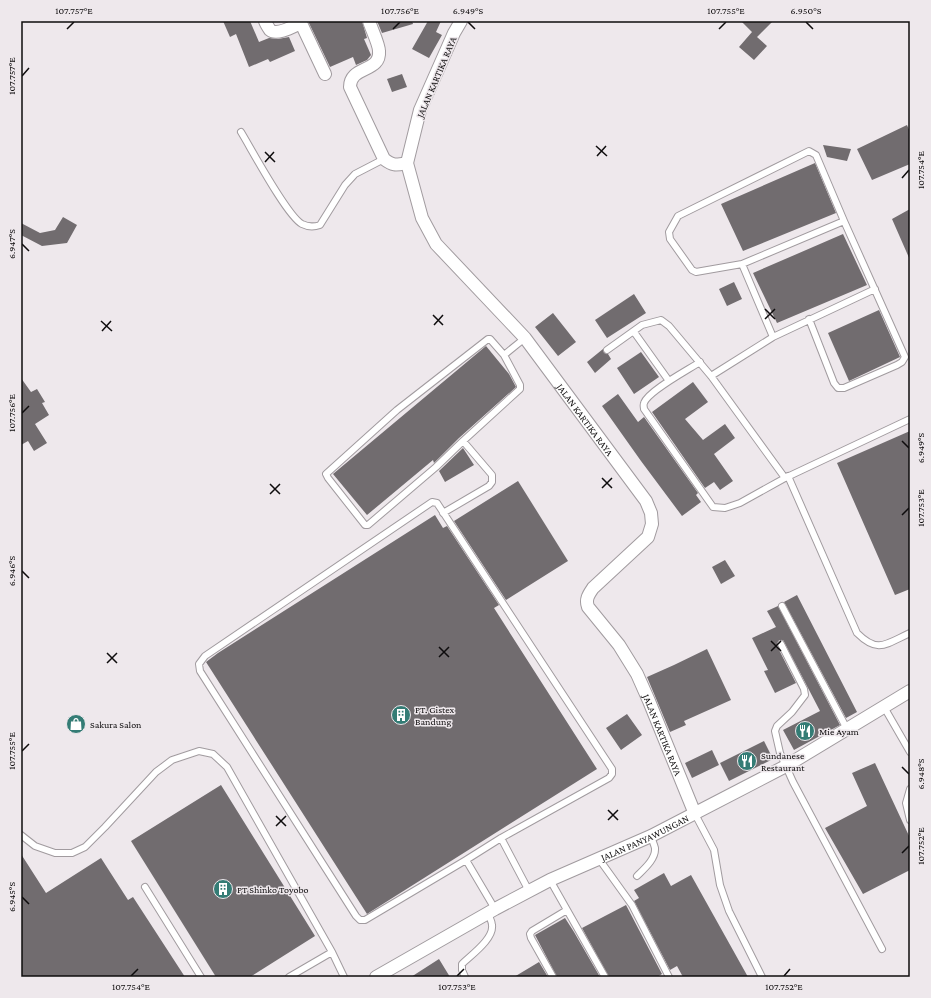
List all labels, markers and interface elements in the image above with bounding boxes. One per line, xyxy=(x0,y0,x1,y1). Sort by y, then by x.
text: 107.757°E xyxy=(55,5,93,16)
text: 107.756°E xyxy=(381,5,419,16)
text: 6.949°S xyxy=(453,5,484,16)
text: 107.755°E xyxy=(707,5,745,16)
text: 6.950°S xyxy=(791,5,822,16)
street label: JALAN KARTIKA RAYA xyxy=(414,35,459,120)
text: 107.757°E xyxy=(6,57,17,95)
text: 107.754°E xyxy=(915,150,926,189)
text: 6.947°S xyxy=(6,229,17,259)
street label: JALAN KARTIKA RAYA xyxy=(554,381,616,458)
text: 107.756°E xyxy=(6,394,17,432)
text: 6.949°S xyxy=(915,432,926,463)
text: 107.753°E xyxy=(915,489,926,527)
text: 6.946°S xyxy=(6,556,17,586)
street label: JALAN KARTIKA RAYA xyxy=(640,692,684,778)
building icon: PT. Gistex Bandung xyxy=(390,704,412,726)
place label: PT. Gistex Bandung xyxy=(415,704,455,727)
shop icon: Sakura Salon xyxy=(65,713,87,735)
place label: Sakura Salon xyxy=(90,719,142,730)
restaurant icon: Mie Ayam xyxy=(794,720,816,742)
place label: Mie Ayam xyxy=(819,726,859,737)
text: 107.755°E xyxy=(6,732,17,770)
restaurant icon: Sundanese Restaurant xyxy=(736,750,758,772)
place label: Sundanese Restaurant xyxy=(761,750,805,773)
text: 6.948°S xyxy=(915,758,926,789)
street label: JALAN PANYAWUNGAN xyxy=(598,812,691,864)
text: 107.752°E xyxy=(915,827,926,865)
building icon: PT Shinko Toyobo xyxy=(212,878,234,900)
text: 6.945°S xyxy=(6,882,17,912)
place label: PT Shinko Toyobo xyxy=(237,884,309,895)
text: 107.754°E xyxy=(112,981,151,992)
text: 107.753°E xyxy=(438,981,476,992)
text: 107.752°E xyxy=(765,981,803,992)

